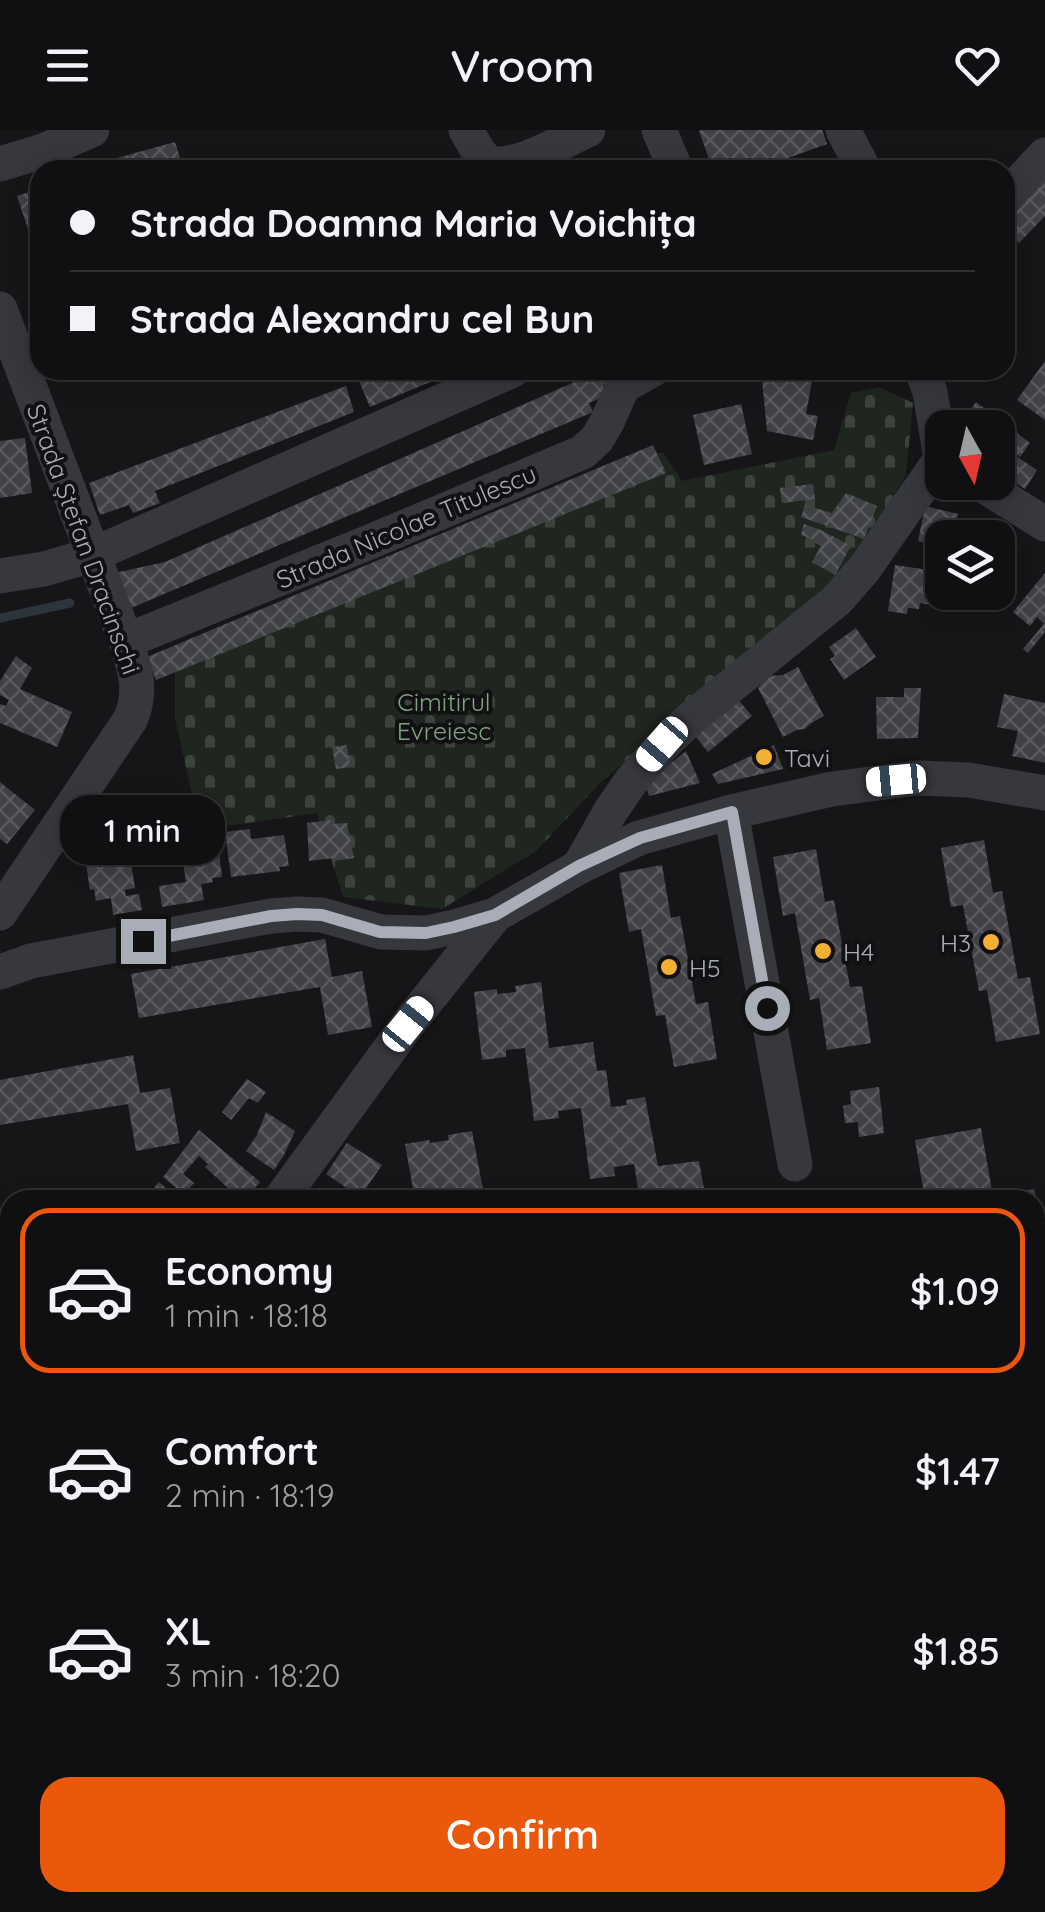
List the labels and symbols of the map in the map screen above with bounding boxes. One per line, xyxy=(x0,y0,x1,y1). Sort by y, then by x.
street label: Strada Ștefan Dracinschi xyxy=(21,400,147,678)
north arrow xyxy=(925,410,1015,500)
street label: Strada Nicolae Titulescu xyxy=(271,457,541,595)
park label: Cimitirul Evreiesc xyxy=(397,686,491,746)
car xyxy=(631,712,693,776)
place label: Tavi xyxy=(784,742,830,773)
marker: Tavi xyxy=(753,746,775,768)
car xyxy=(865,762,927,798)
callout: 1 min xyxy=(61,796,226,866)
route end xyxy=(121,919,166,964)
place label: H3 xyxy=(940,927,971,958)
marker: H3 xyxy=(980,931,1002,953)
place label: H4 xyxy=(843,936,874,967)
marker: H4 xyxy=(812,940,834,962)
place label: H5 xyxy=(689,952,721,983)
marker: H5 xyxy=(658,956,680,978)
route start xyxy=(745,986,790,1031)
car xyxy=(377,991,439,1057)

